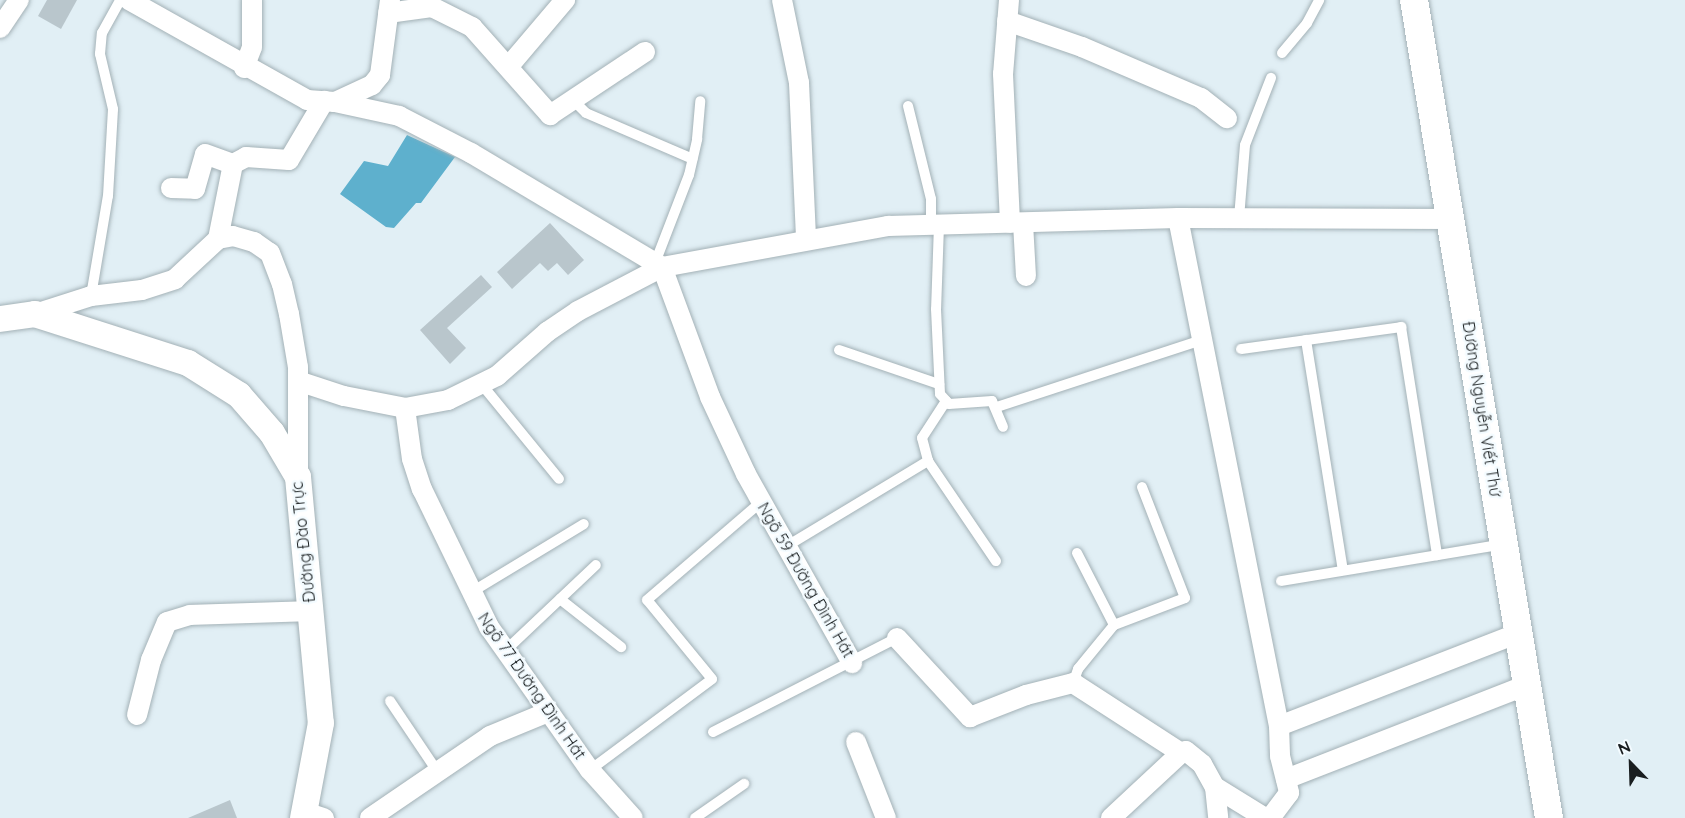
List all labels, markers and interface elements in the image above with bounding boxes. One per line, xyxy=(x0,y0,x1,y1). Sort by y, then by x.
street label: Đường Nguyễn Viết Thứ xyxy=(1459,320,1505,498)
street label: Đường Đào Trực xyxy=(287,481,319,603)
street label: Ngõ 59 Đường Đình Hát xyxy=(754,499,858,661)
street label: Ngõ 77 Đường Đình Hát xyxy=(474,609,590,763)
north arrow xyxy=(1601,734,1661,794)
text: N xyxy=(1615,736,1633,759)

